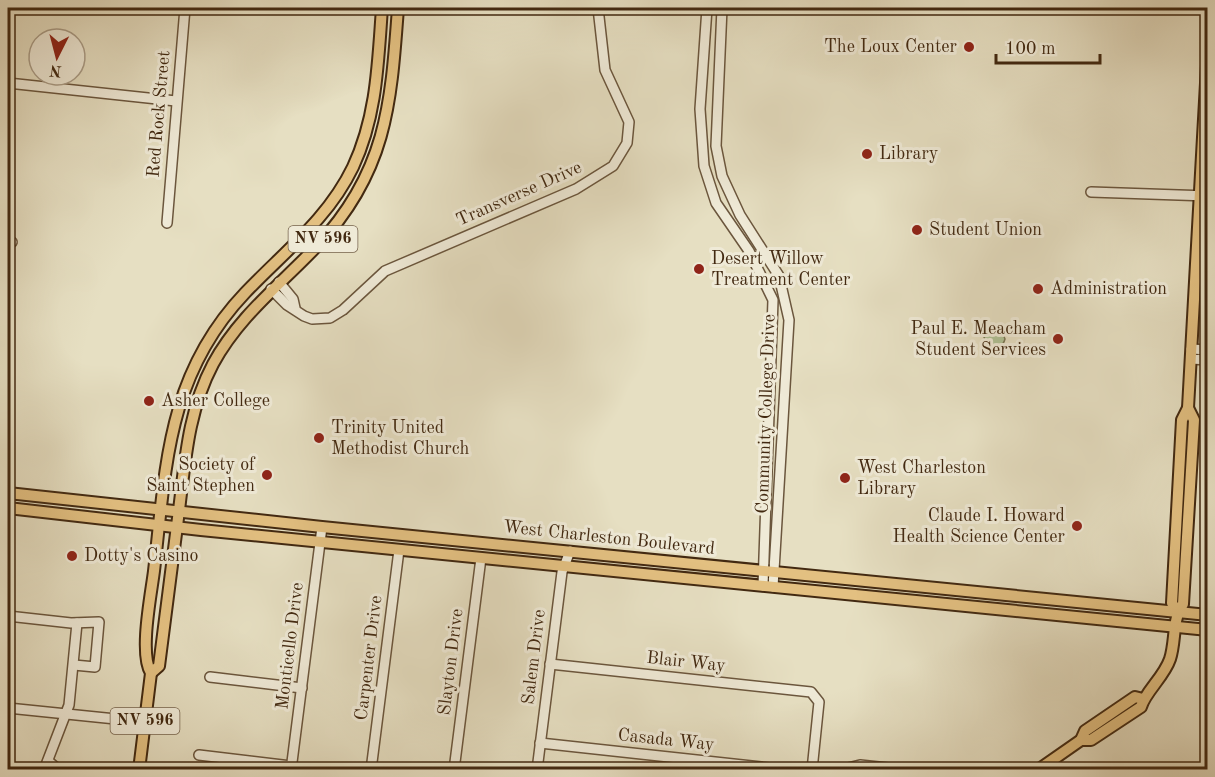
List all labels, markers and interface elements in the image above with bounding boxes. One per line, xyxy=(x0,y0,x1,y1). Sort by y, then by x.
north arrow xyxy=(27,27,87,87)
scale bar xyxy=(996,27,1100,65)
place label: The Loux Center xyxy=(824,38,958,56)
marker: The Loux Center xyxy=(962,40,976,54)
text: 100 m xyxy=(1005,40,1056,58)
street label: Red Rock Street xyxy=(144,50,174,178)
text: N xyxy=(48,61,63,79)
place label: Library xyxy=(879,145,939,163)
marker: Library xyxy=(860,147,874,161)
street label: Transverse Drive xyxy=(454,158,584,230)
place label: Student Union xyxy=(929,221,1042,239)
marker: Student Union xyxy=(910,223,924,237)
road number: NV 596 xyxy=(288,226,358,252)
place label: Desert Willow Treatment Center xyxy=(711,250,851,289)
marker: Desert Willow Treatment Center xyxy=(692,262,706,276)
place label: Administration xyxy=(1050,280,1167,298)
marker: Administration xyxy=(1031,282,1045,296)
street label: Community College Drive xyxy=(754,314,778,514)
place label: Paul E. Meacham Student Services xyxy=(911,320,1046,359)
marker: Paul E. Meacham Student Services xyxy=(1051,332,1065,346)
place label: Asher College xyxy=(161,392,270,410)
marker: Asher College xyxy=(142,394,156,408)
place label: Trinity United Methodist Church xyxy=(331,419,469,458)
marker: Trinity United Methodist Church xyxy=(312,431,326,445)
place label: Society of Saint Stephen xyxy=(146,456,256,495)
place label: West Charleston Library xyxy=(857,459,986,498)
marker: Society of Saint Stephen xyxy=(260,468,274,482)
marker: West Charleston Library xyxy=(838,471,852,485)
place label: Claude I. Howard Health Science Center xyxy=(893,507,1066,546)
street label: West Charleston Boulevard xyxy=(502,518,716,558)
marker: Claude I. Howard Health Science Center xyxy=(1070,519,1084,533)
place label: Dotty's Casino xyxy=(84,547,199,565)
marker: Dotty's Casino xyxy=(65,549,79,563)
street label: Monticello Drive xyxy=(273,581,307,711)
street label: Carpenter Drive xyxy=(352,594,386,722)
street label: Slayton Drive xyxy=(436,608,466,716)
street label: Salem Drive xyxy=(519,608,549,706)
street label: Blair Way xyxy=(646,649,727,675)
road number: NV 596 xyxy=(110,708,180,734)
street label: Casada Way xyxy=(617,726,716,754)

